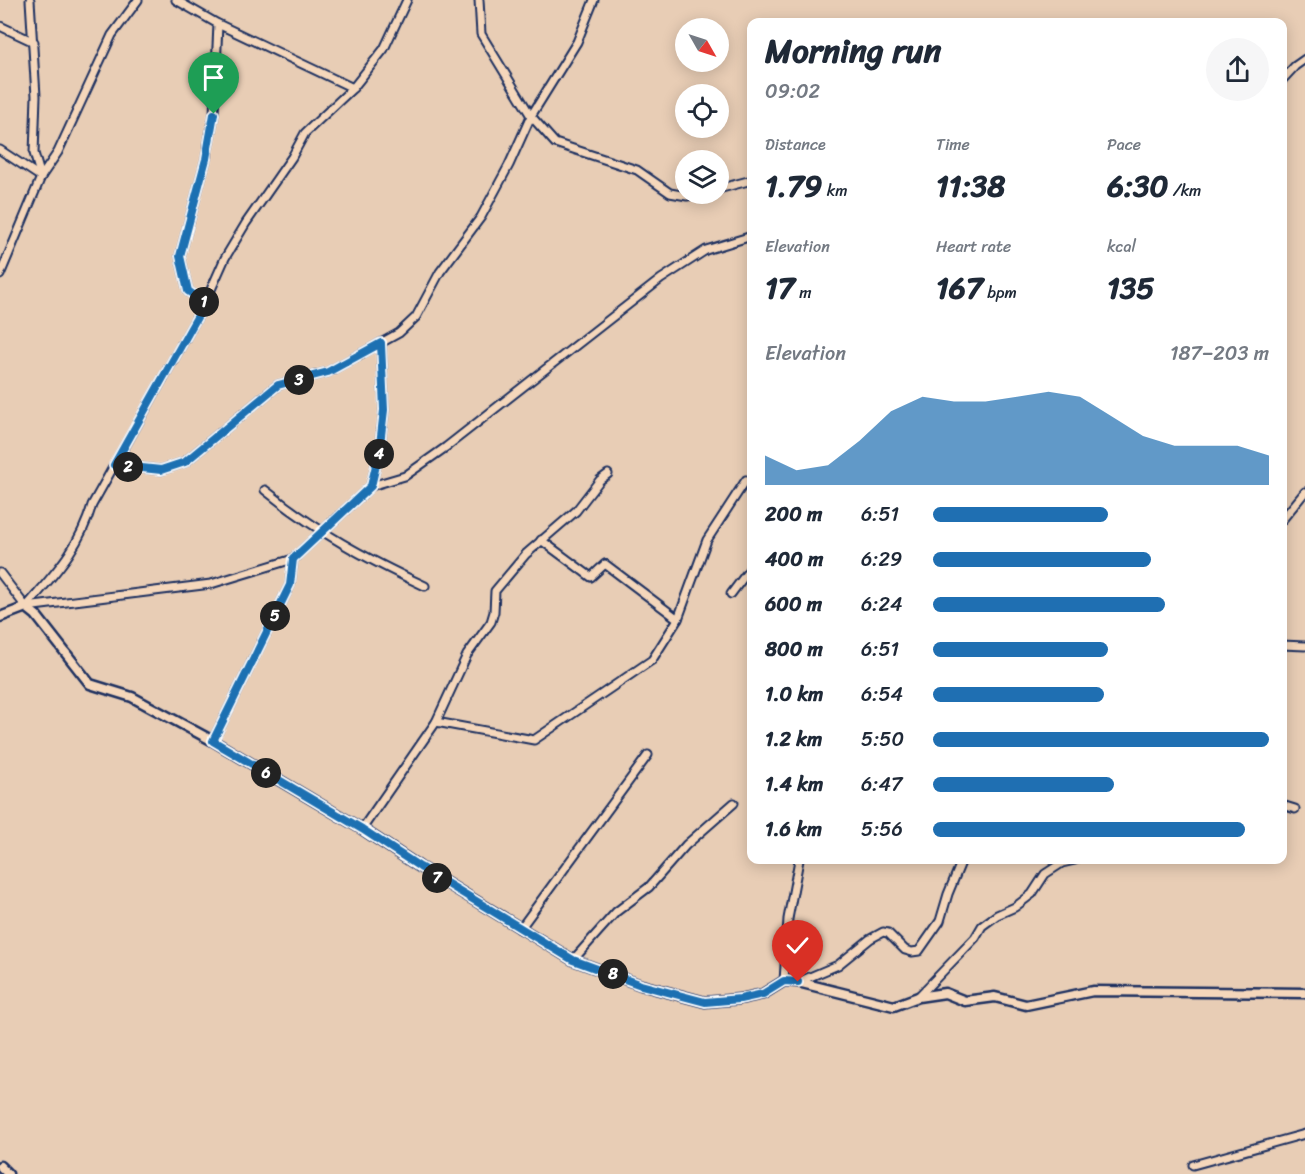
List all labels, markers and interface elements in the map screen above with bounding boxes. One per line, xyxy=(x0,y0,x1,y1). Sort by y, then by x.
north arrow xyxy=(675,18,729,72)
map controls xyxy=(675,18,729,204)
text: Morning run xyxy=(765,22,941,80)
button: share xyxy=(1206,38,1269,101)
pin xyxy=(188,52,239,114)
icon: arrive xyxy=(197,61,230,94)
text: 09:02 xyxy=(765,74,820,109)
button: locate xyxy=(675,84,729,138)
text: Distance xyxy=(765,130,826,159)
text: Time xyxy=(936,130,970,159)
text: Pace xyxy=(1107,130,1141,159)
button: layers xyxy=(675,150,729,204)
text: 1.79 xyxy=(765,159,822,213)
text: 11:38 xyxy=(936,159,1005,213)
text: 6:30 xyxy=(1107,159,1169,213)
text: km xyxy=(822,176,847,205)
text: /km xyxy=(1169,176,1201,205)
text: Elevation xyxy=(765,232,830,261)
text: Heart rate xyxy=(936,232,1011,261)
text: kcal xyxy=(1107,232,1136,261)
text: 17 xyxy=(765,261,795,315)
text: 167 xyxy=(936,261,983,315)
text: 135 xyxy=(1107,261,1155,315)
text: m xyxy=(795,278,811,307)
text: bpm xyxy=(983,278,1017,307)
pin: 1 xyxy=(189,287,219,317)
text: 1 xyxy=(201,287,207,316)
text: Elevation xyxy=(765,336,846,371)
text: 187–203 m xyxy=(1170,336,1269,371)
pin: 3 xyxy=(284,365,314,395)
text: 3 xyxy=(295,365,303,394)
pin: 4 xyxy=(364,439,394,469)
text: 4 xyxy=(374,439,384,468)
pin: 2 xyxy=(113,452,143,482)
text: 2 xyxy=(123,452,133,481)
text: 200 m xyxy=(765,497,822,532)
text: 6:51 xyxy=(861,497,899,532)
text: 400 m xyxy=(765,542,823,577)
text: 6:29 xyxy=(861,542,902,577)
text: 600 m xyxy=(765,587,822,622)
text: 6:24 xyxy=(861,587,902,622)
pin: 5 xyxy=(260,601,290,631)
text: 5 xyxy=(270,601,280,630)
text: 800 m xyxy=(765,632,823,667)
text: 6:51 xyxy=(861,632,899,667)
text: 1.0 km xyxy=(765,677,823,712)
text: 6:54 xyxy=(861,677,903,712)
text: 1.2 km xyxy=(765,722,822,757)
text: 5:50 xyxy=(861,722,904,757)
pin: 6 xyxy=(251,758,281,788)
text: 6 xyxy=(261,758,271,787)
text: 1.4 km xyxy=(765,767,823,802)
text: 6:47 xyxy=(861,767,902,802)
text: 1.6 km xyxy=(765,812,822,847)
text: 5:56 xyxy=(861,812,903,847)
pin: 7 xyxy=(422,863,452,893)
text: 7 xyxy=(432,863,442,892)
pin xyxy=(772,920,823,982)
icon: check xyxy=(781,929,814,962)
pin: 8 xyxy=(598,959,628,989)
text: 8 xyxy=(608,959,618,988)

